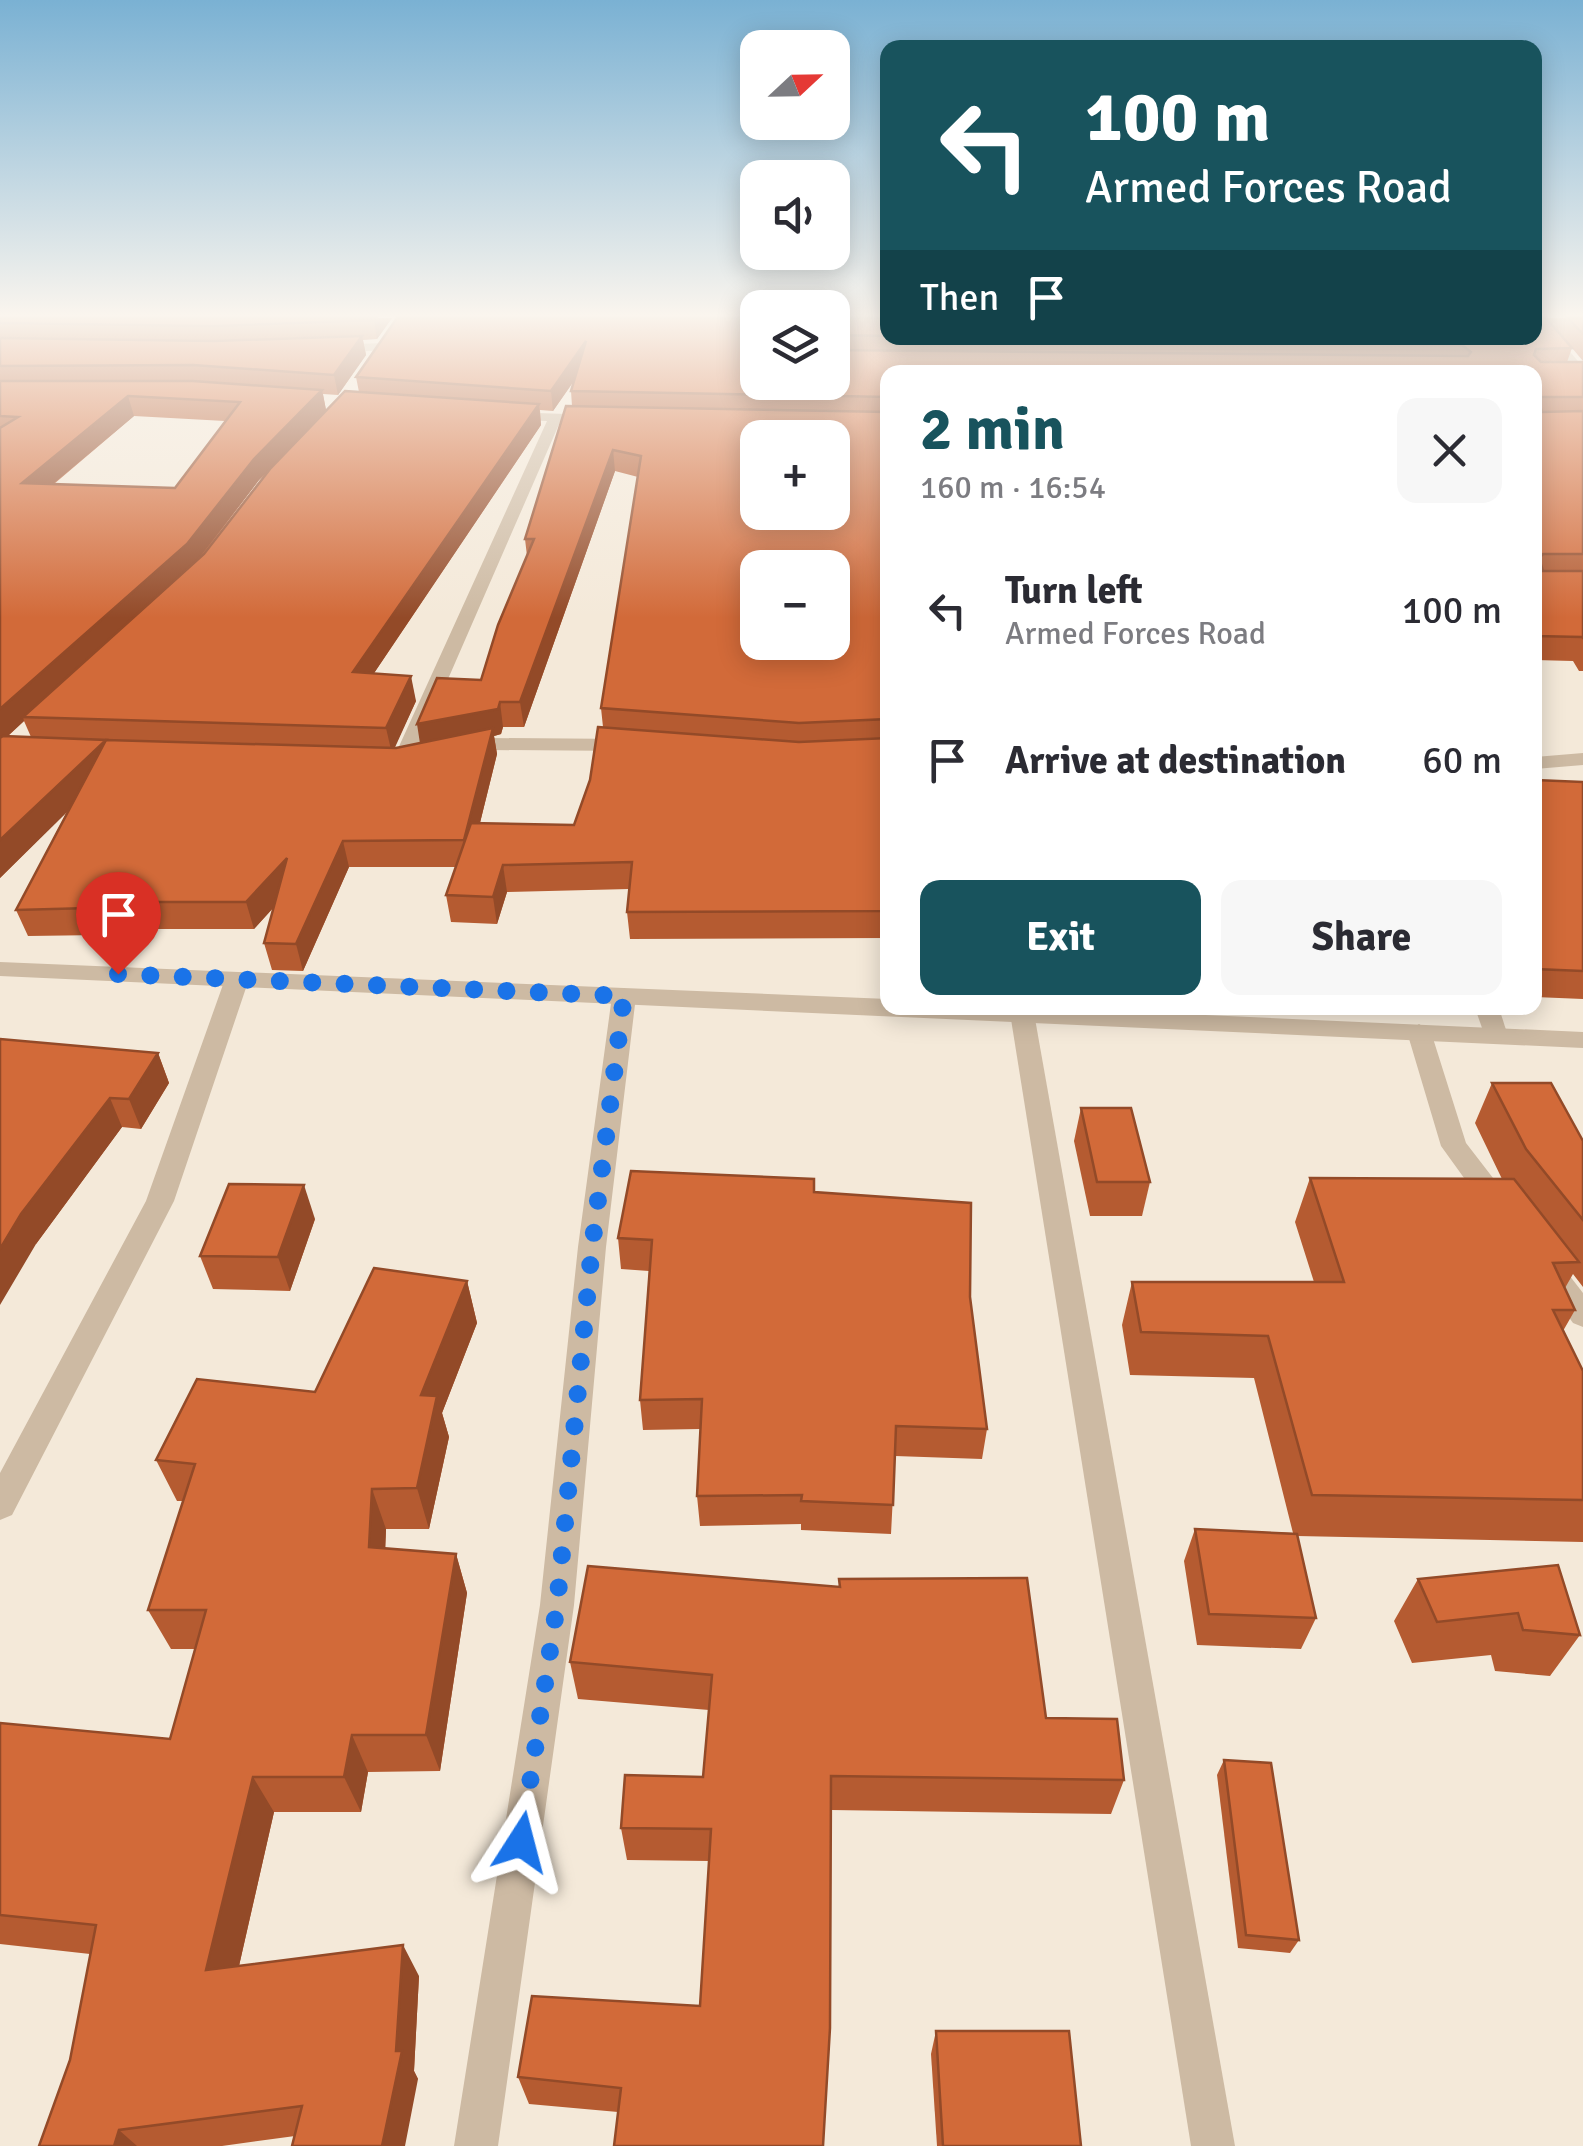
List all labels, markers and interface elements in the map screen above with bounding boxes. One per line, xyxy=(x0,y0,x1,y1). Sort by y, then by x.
north arrow xyxy=(740,30,850,140)
map controls xyxy=(740,30,850,660)
text: 100 m xyxy=(1085,74,1270,160)
icon: left xyxy=(920,80,1050,210)
button: sound xyxy=(740,160,850,270)
text: Armed Forces Road xyxy=(1085,160,1452,215)
icon: arrive xyxy=(1019,270,1074,325)
text: Then xyxy=(920,274,999,321)
button: layers xyxy=(740,290,850,400)
text: 2 min xyxy=(920,393,1065,467)
button: close xyxy=(1397,398,1502,503)
button: + xyxy=(740,420,850,530)
text: 160 m · 16:54 xyxy=(920,468,1106,507)
button: − xyxy=(740,550,850,660)
text: Turn left xyxy=(1005,567,1143,614)
icon: left xyxy=(920,583,975,638)
text: 100 m xyxy=(1402,587,1502,634)
text: Armed Forces Road xyxy=(1005,614,1266,653)
icon: arrive xyxy=(920,733,975,788)
text: Arrive at destination xyxy=(1005,737,1346,784)
text: 60 m xyxy=(1422,737,1502,784)
pin xyxy=(76,872,161,975)
button: Exit xyxy=(920,880,1201,995)
button: Share xyxy=(1221,880,1502,995)
icon: arrive xyxy=(91,887,146,942)
position arrow xyxy=(469,1790,573,1894)

